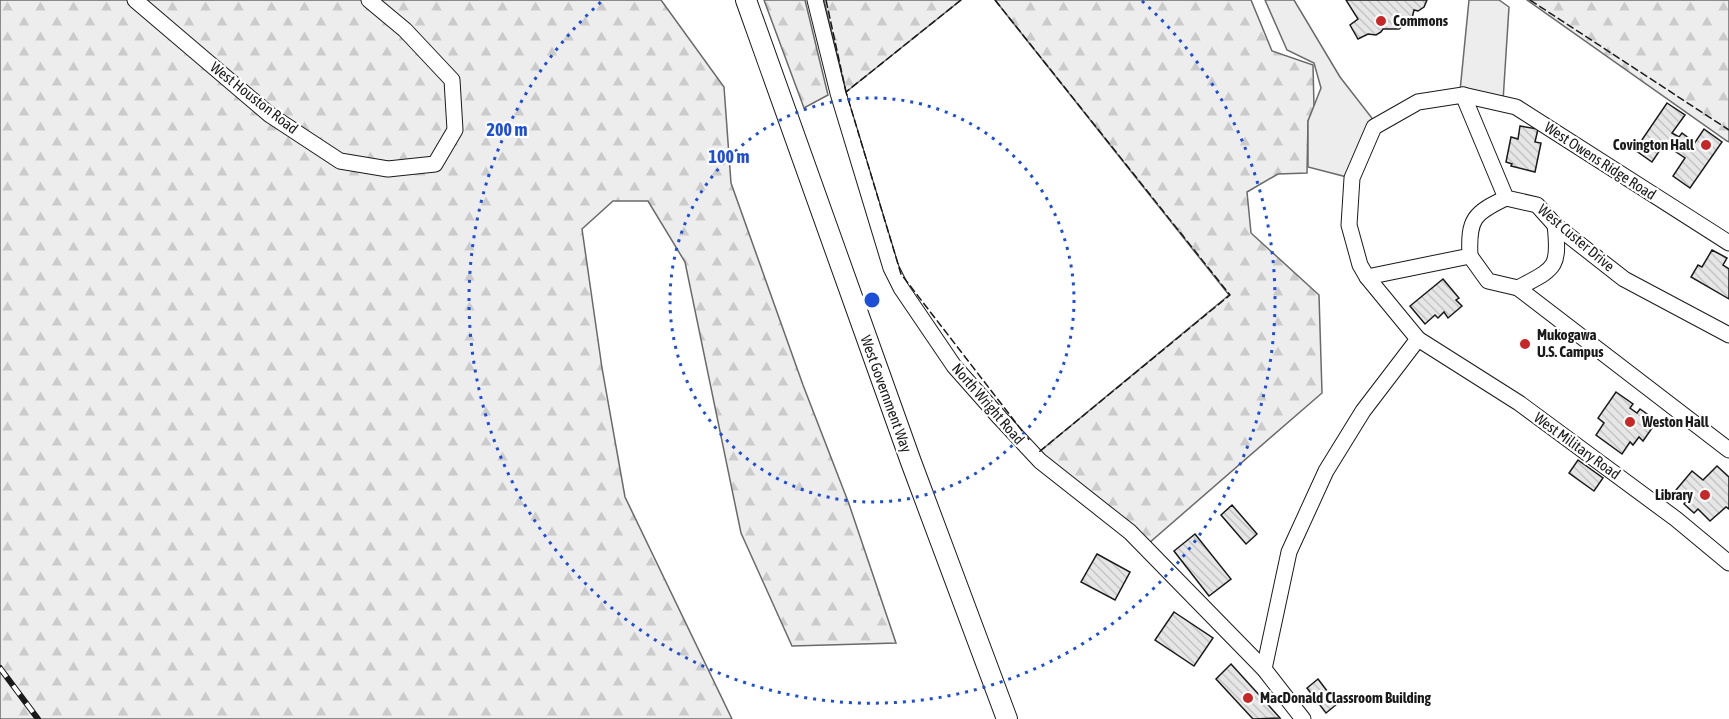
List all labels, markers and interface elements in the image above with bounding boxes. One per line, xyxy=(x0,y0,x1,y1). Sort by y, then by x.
place label: Commons xyxy=(1393,12,1449,29)
marker: Commons xyxy=(1374,14,1388,28)
street label: West Houston Road xyxy=(207,58,301,137)
street label: West Owens Ridge Road xyxy=(1541,118,1659,203)
text: 200 m xyxy=(487,119,527,140)
place label: Covington Hall xyxy=(1613,136,1695,153)
marker: Covington Hall xyxy=(1699,138,1713,152)
text: 100 m xyxy=(709,146,749,167)
street label: West Custer Drive xyxy=(1535,201,1618,275)
centre of rings xyxy=(862,290,882,310)
place label: Mukogawa U.S. Campus xyxy=(1537,326,1604,360)
street label: West Government Way xyxy=(857,333,916,455)
marker: Mukogawa U.S. Campus xyxy=(1518,337,1532,351)
street label: North Wright Road xyxy=(949,360,1028,447)
street label: West Military Road xyxy=(1531,409,1624,483)
place label: Weston Hall xyxy=(1641,413,1710,430)
marker: Weston Hall xyxy=(1623,415,1637,429)
place label: Library xyxy=(1655,486,1694,503)
marker: Library xyxy=(1698,488,1712,502)
place label: MacDonald Classroom Building xyxy=(1260,689,1431,706)
marker: MacDonald Classroom Building xyxy=(1241,691,1255,705)

